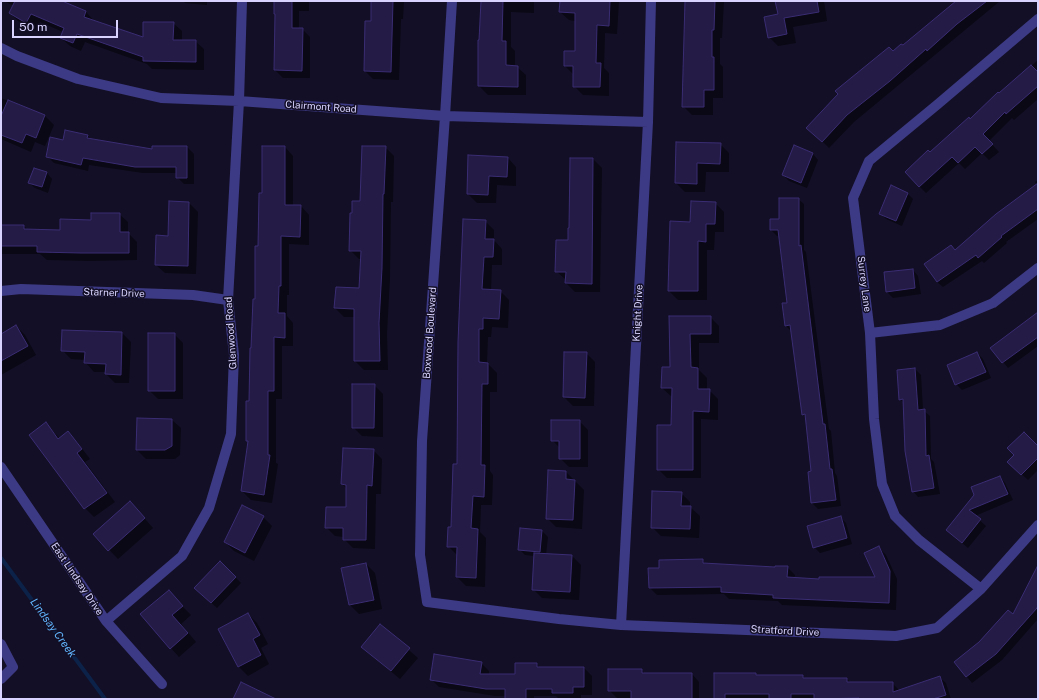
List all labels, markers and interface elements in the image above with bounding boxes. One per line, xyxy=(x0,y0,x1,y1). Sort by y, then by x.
scale bar xyxy=(14,12,120,38)
text: 50 m xyxy=(19,20,47,34)
street label: Clairmont Road xyxy=(285,99,357,115)
street label: Surrey Lane xyxy=(855,255,873,313)
street label: Knight Drive xyxy=(631,284,645,342)
street label: Starner Drive xyxy=(83,286,145,300)
street label: Boxwood Boulevard xyxy=(421,287,439,379)
street label: Glenwood Road xyxy=(222,296,240,370)
street label: East Lindsay Drive xyxy=(48,540,106,618)
water label: Lindsay Creek xyxy=(27,596,79,660)
street label: Stratford Drive xyxy=(750,623,820,639)

